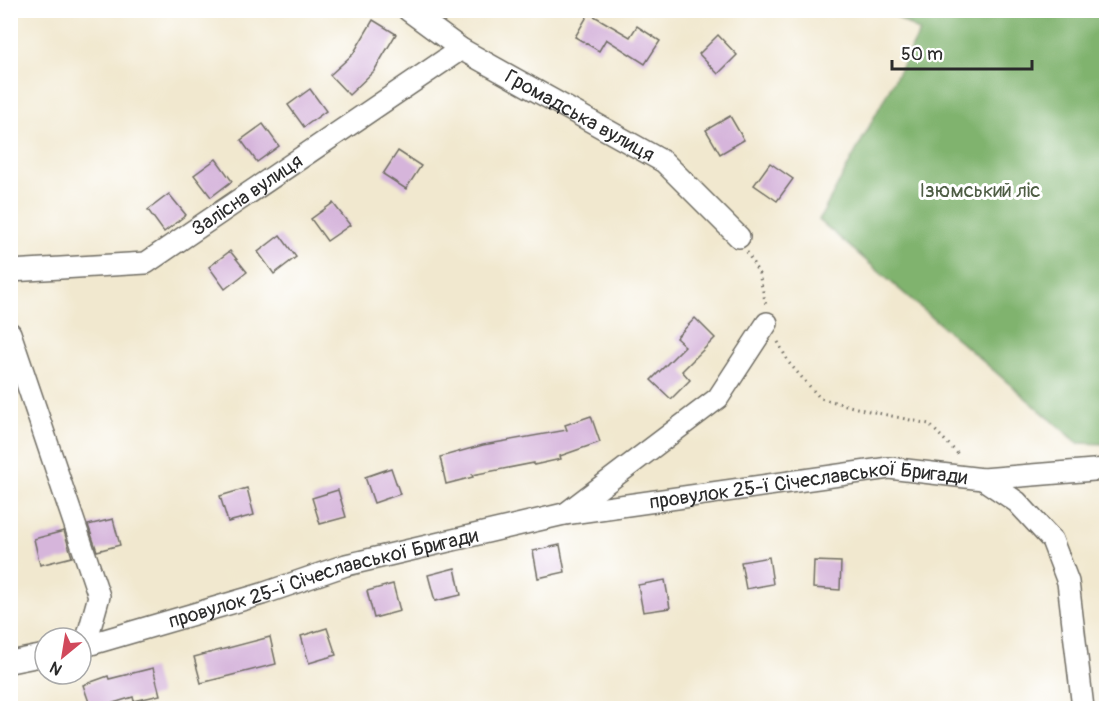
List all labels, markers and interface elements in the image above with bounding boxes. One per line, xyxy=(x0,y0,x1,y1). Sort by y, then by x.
scale bar xyxy=(892,33,1032,71)
text: 50 m xyxy=(901,43,943,66)
street label: Громадська вулиця xyxy=(501,64,659,167)
street label: Залісна вулиця xyxy=(187,148,307,242)
park label: Ізюмський ліс xyxy=(920,178,1040,203)
street label: провулок 25-ї Січеславської Бригади xyxy=(648,456,969,515)
street label: провулок 25-ї Січеславської Бригади xyxy=(165,523,481,634)
north arrow xyxy=(33,626,93,686)
text: N xyxy=(46,657,66,679)

